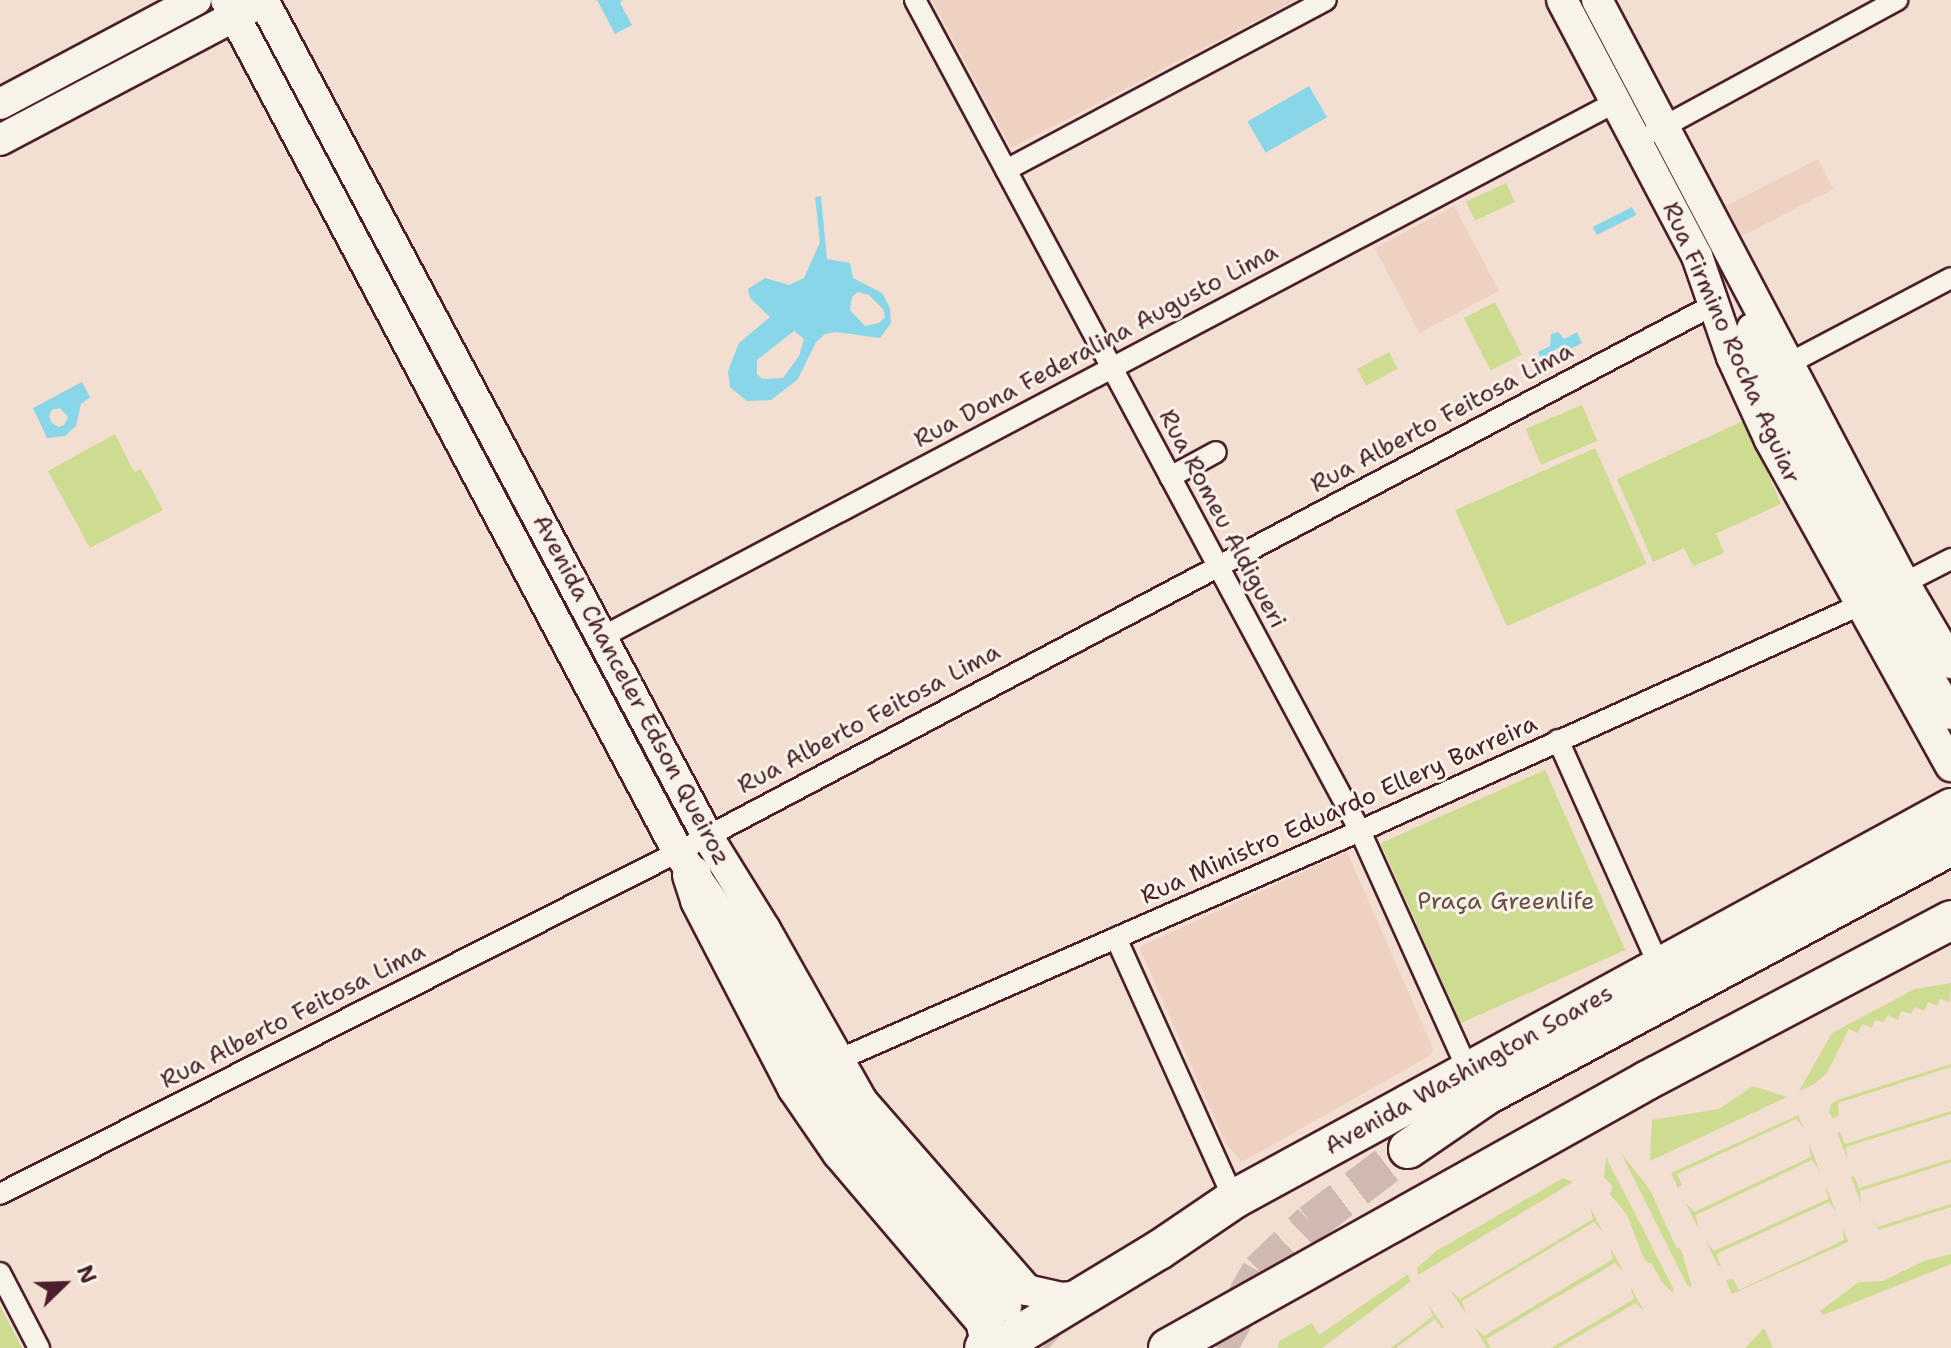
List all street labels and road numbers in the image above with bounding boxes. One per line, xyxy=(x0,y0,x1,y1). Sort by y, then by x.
street label: Rua Firmino Rocha Aguiar xyxy=(1656,198,1806,488)
street label: Rua Dona Federalina Augusto Lima xyxy=(909,238,1283,454)
street label: Rua Alberto Feitosa Lima xyxy=(1306,337,1578,499)
street label: Rua Romeu Aldigueri xyxy=(1152,405,1292,633)
street label: Avenida Chanceler Edson Queiroz xyxy=(526,510,736,870)
street label: Rua Alberto Feitosa Lima xyxy=(733,638,1005,800)
street label: Rua Ministro Eduardo Ellery Barreira xyxy=(1136,709,1542,911)
street label: Rua Alberto Feitosa Lima xyxy=(156,937,430,1095)
street label: Avenida Washington Soares xyxy=(1320,979,1618,1161)

